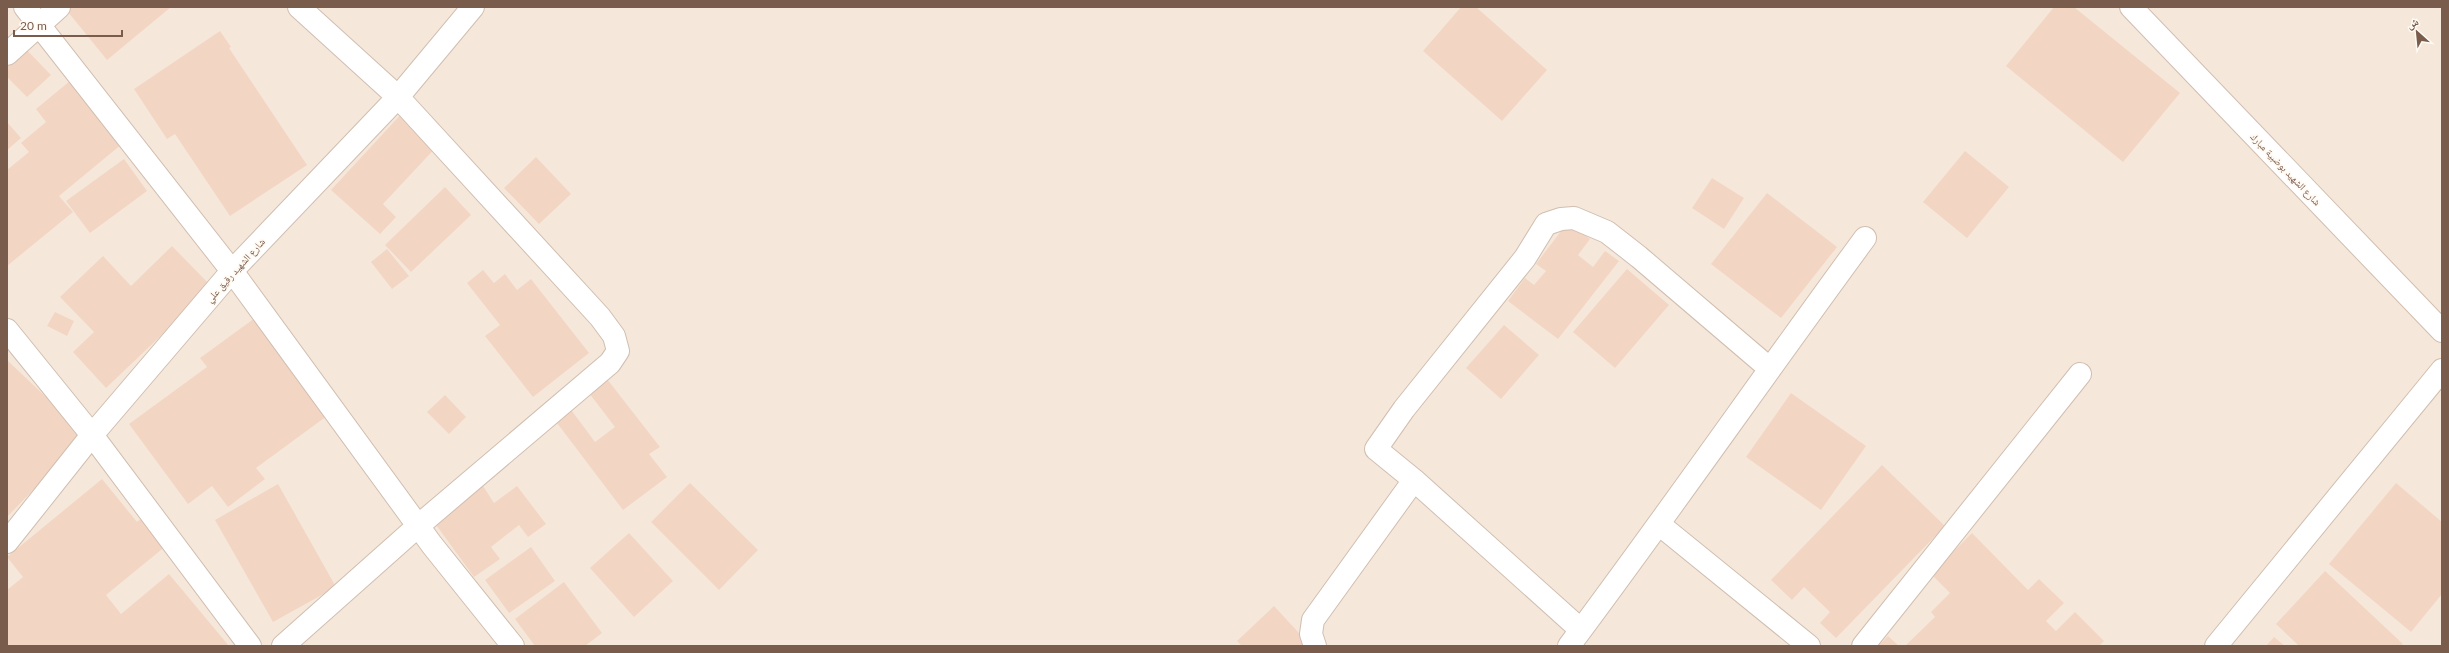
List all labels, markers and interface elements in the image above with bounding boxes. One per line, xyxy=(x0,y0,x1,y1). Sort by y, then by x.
scale bar xyxy=(14,12,122,38)
north arrow xyxy=(2397,12,2437,52)
text: ش xyxy=(2404,14,2422,33)
text: 20 m xyxy=(20,18,47,33)
street label: شارع الشهيد بوضبية مبارك xyxy=(2248,130,2324,209)
street label: شارع الشهيد رقيق علي xyxy=(203,235,269,306)

